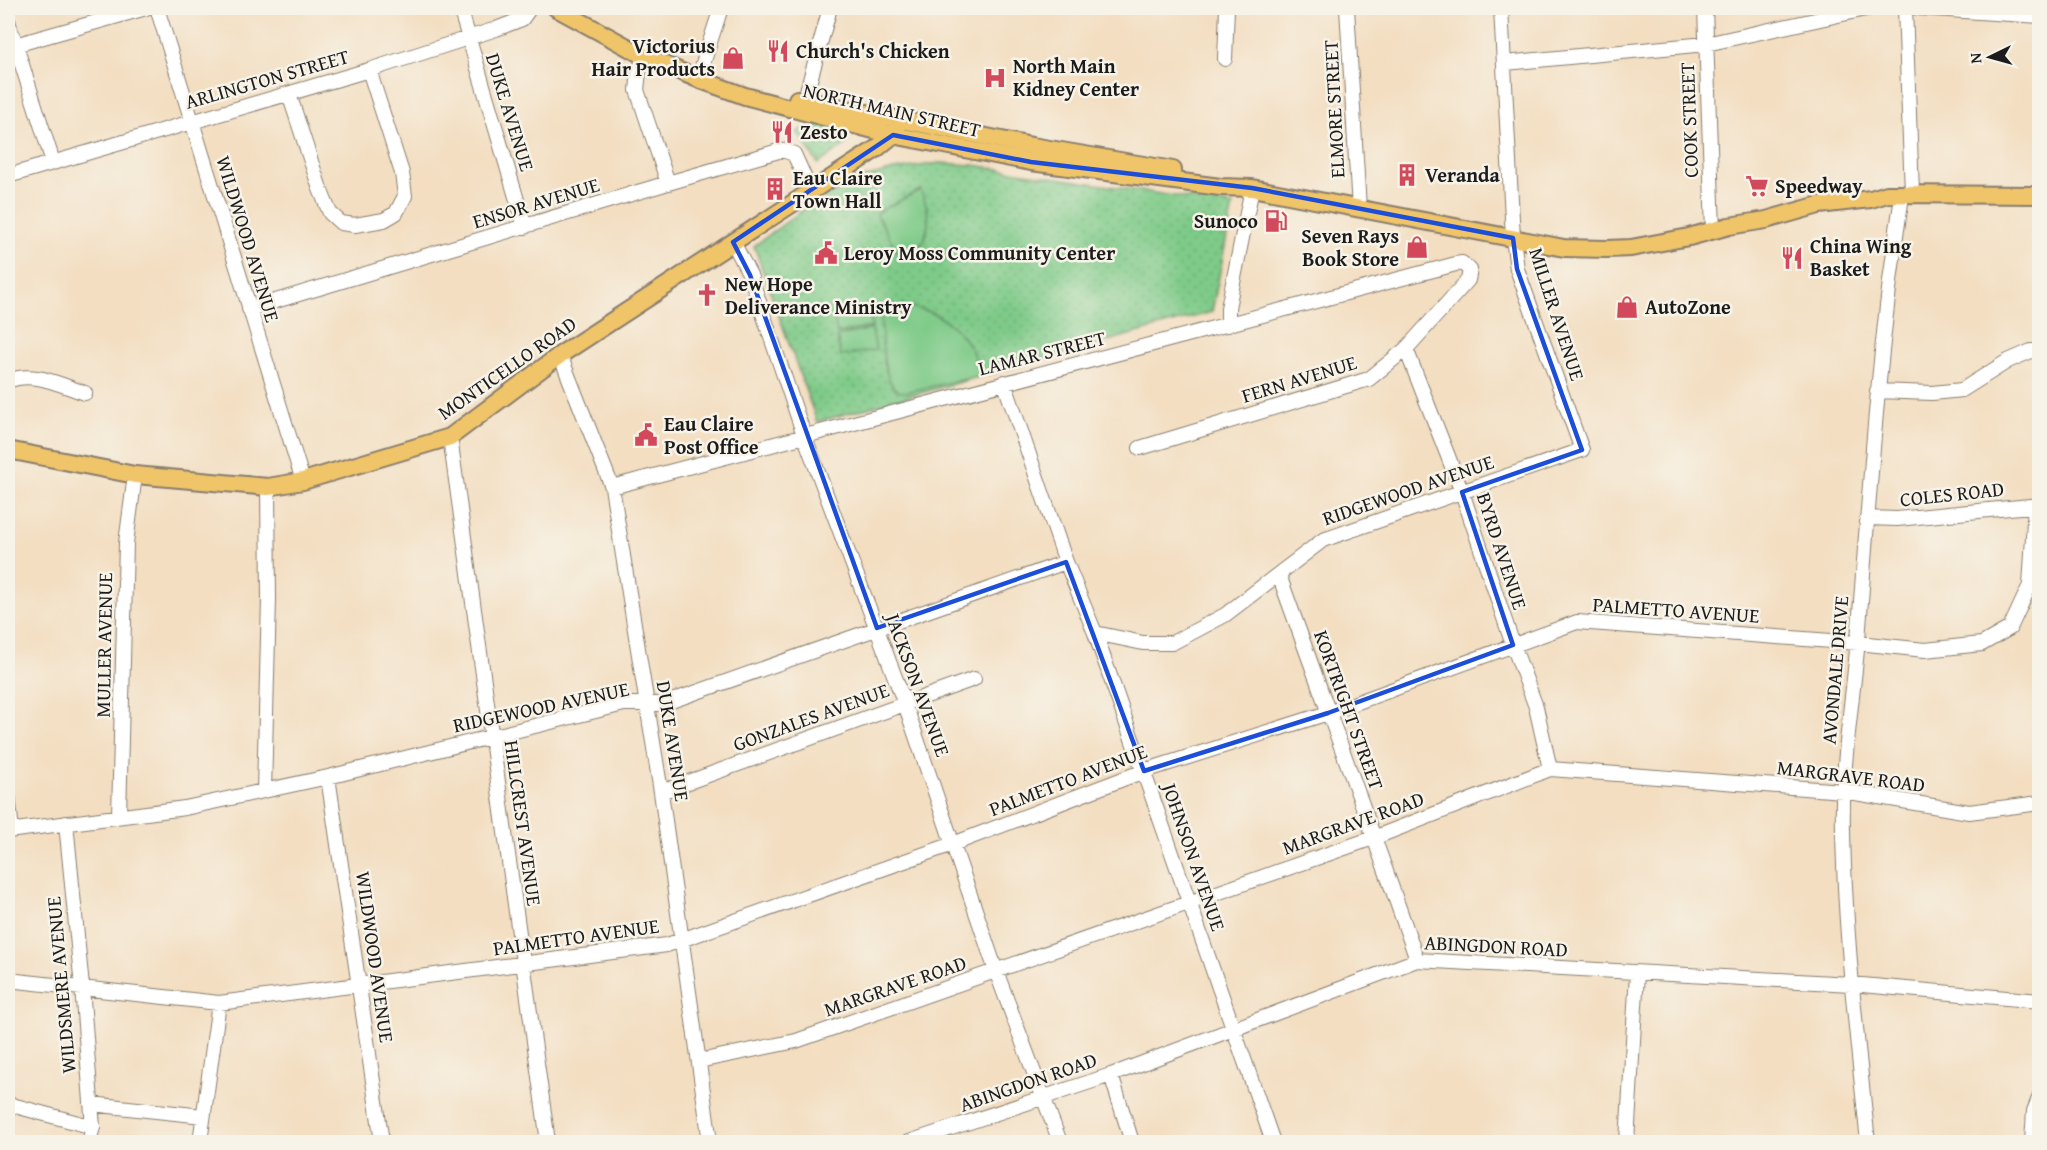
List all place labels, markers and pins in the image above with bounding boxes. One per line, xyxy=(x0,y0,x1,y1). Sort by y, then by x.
place label: Victorius Hair Products xyxy=(592,31,715,83)
place label: Church's Chicken xyxy=(796,36,950,65)
restaurant icon: Church's Chicken xyxy=(765,38,791,64)
shop icon: Victorius Hair Products xyxy=(720,45,746,71)
place label: North Main Kidney Center xyxy=(1013,51,1139,103)
hospital icon: North Main Kidney Center xyxy=(982,65,1008,91)
place label: Zesto xyxy=(800,117,848,146)
restaurant icon: Zesto xyxy=(769,119,795,145)
place label: Veranda xyxy=(1425,160,1501,189)
building icon: Veranda xyxy=(1394,162,1420,188)
place label: Eau Claire Town Hall xyxy=(793,163,883,215)
place label: Speedway xyxy=(1775,171,1863,200)
supermarket icon: Speedway xyxy=(1744,173,1770,199)
building icon: Eau Claire Town Hall xyxy=(762,176,788,202)
place label: Sunoco xyxy=(1194,206,1258,235)
fuel station icon: Sunoco xyxy=(1263,208,1289,234)
place label: Seven Rays Book Store xyxy=(1301,221,1399,273)
place label: China Wing Basket xyxy=(1810,231,1912,283)
shop icon: Seven Rays Book Store xyxy=(1404,234,1430,260)
place label: Leroy Moss Community Center xyxy=(844,238,1115,267)
public building icon: Leroy Moss Community Center xyxy=(813,240,839,266)
restaurant icon: China Wing Basket xyxy=(1779,245,1805,271)
place label: New Hope Deliverance Ministry xyxy=(725,269,912,321)
church icon: New Hope Deliverance Ministry xyxy=(694,282,720,308)
place label: AutoZone xyxy=(1645,292,1731,321)
shop icon: AutoZone xyxy=(1614,294,1640,320)
place label: Eau Claire Post Office xyxy=(664,409,759,461)
public building icon: Eau Claire Post Office xyxy=(633,422,659,448)

